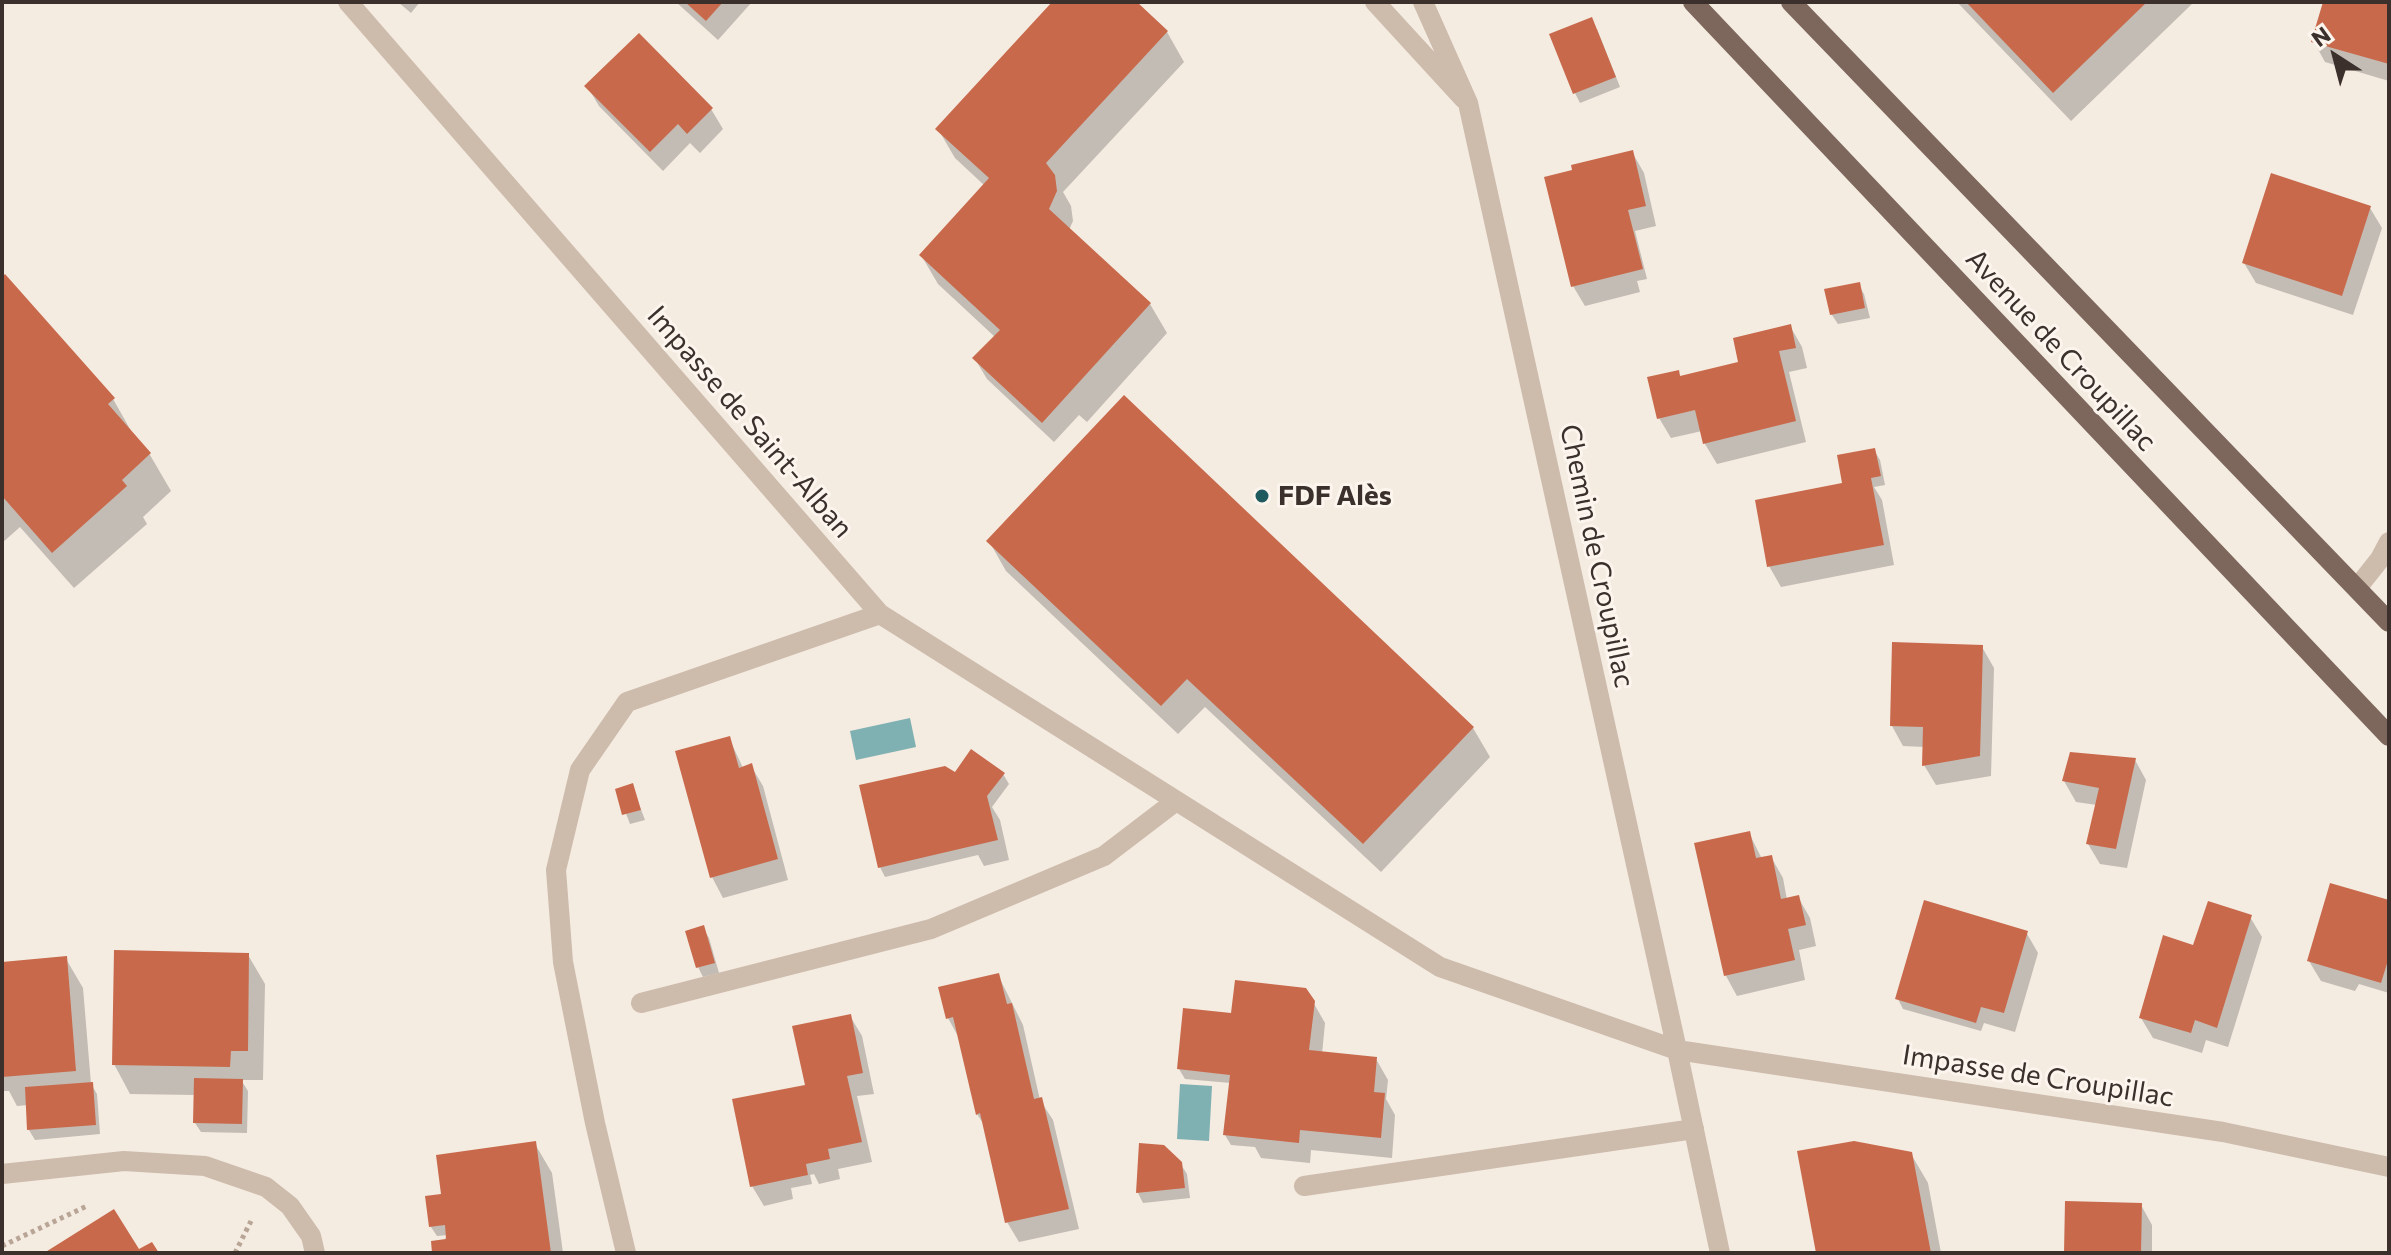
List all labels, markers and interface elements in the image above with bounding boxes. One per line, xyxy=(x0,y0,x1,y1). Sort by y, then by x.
north arrow xyxy=(2295,16,2375,96)
text: N xyxy=(2306,20,2335,52)
street label: Avenue de Croupillac xyxy=(1959,242,2163,458)
street label: Impasse de Saint-Alban xyxy=(640,299,860,545)
street label: Chemin de Croupillac xyxy=(1553,421,1641,691)
place label: FDF Alès xyxy=(1278,479,1392,513)
marker: FDF Alès xyxy=(1253,487,1271,505)
street label: Impasse de Croupillac xyxy=(1900,1038,2176,1114)

